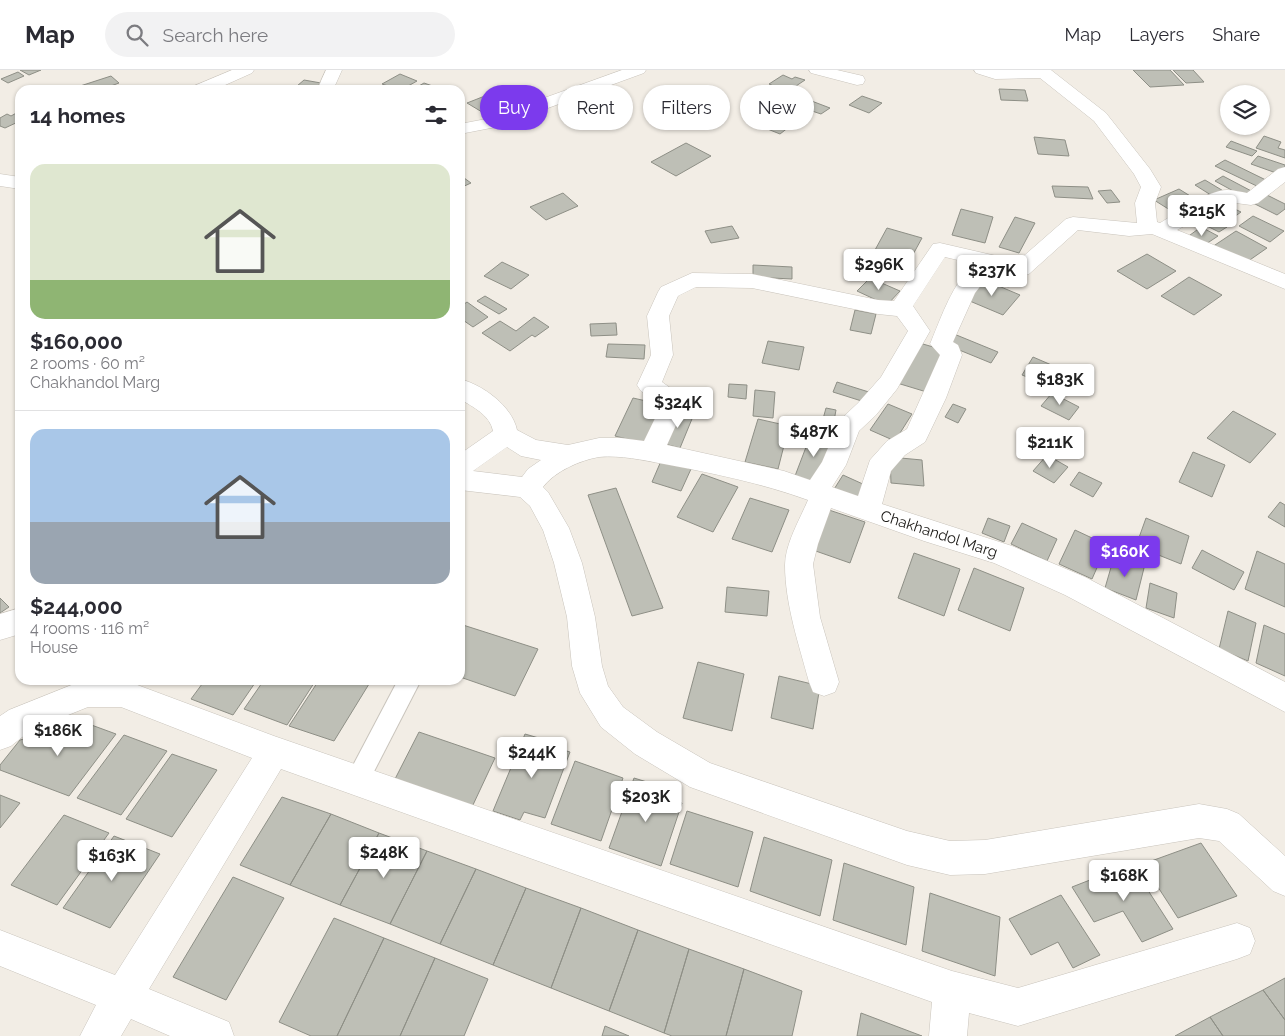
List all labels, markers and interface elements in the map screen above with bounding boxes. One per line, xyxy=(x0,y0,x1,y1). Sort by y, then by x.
search box xyxy=(105,12,455,57)
text: Map xyxy=(25,20,75,49)
icon: search xyxy=(123,21,151,49)
text: Search here xyxy=(163,24,268,46)
text: Map xyxy=(1065,24,1101,45)
text: Layers xyxy=(1129,24,1184,45)
text: Share xyxy=(1212,24,1260,45)
chip: Buy xyxy=(480,85,548,130)
chip: Rent xyxy=(558,85,633,130)
chip: Filters xyxy=(643,85,730,130)
chip: New xyxy=(740,85,814,130)
map controls xyxy=(1220,85,1270,135)
button: layers xyxy=(1220,85,1270,135)
icon: filters xyxy=(422,101,450,129)
text: 14 homes xyxy=(30,103,125,128)
pin: $215K xyxy=(1167,194,1237,237)
icon: home xyxy=(195,196,285,286)
text: $215K xyxy=(1179,201,1225,220)
pin: $296K xyxy=(844,248,914,291)
pin: $237K xyxy=(957,254,1027,297)
text: $296K xyxy=(854,255,904,274)
text: $237K xyxy=(968,261,1016,280)
text: $160,000 xyxy=(30,329,123,354)
text: 2 rooms · 60 m² xyxy=(30,354,145,373)
pin: $183K xyxy=(1025,364,1095,406)
text: $183K xyxy=(1036,370,1084,389)
text: Chakhandol Marg xyxy=(30,373,160,392)
pin: $324K xyxy=(643,386,713,429)
text: $324K xyxy=(654,393,702,412)
pin: $487K xyxy=(779,416,849,458)
text: $487K xyxy=(790,422,838,441)
pin: $211K xyxy=(1015,426,1085,469)
text: $211K xyxy=(1027,433,1073,452)
icon: home xyxy=(195,462,285,552)
street label: Chakhandol Marg xyxy=(878,507,1000,561)
pin: $160K xyxy=(1090,536,1160,578)
text: $160K xyxy=(1101,542,1149,561)
text: $244,000 xyxy=(30,594,123,619)
text: 4 rooms · 116 m² xyxy=(30,619,149,638)
text: House xyxy=(30,638,78,657)
pin: $186K xyxy=(23,714,93,757)
text: $186K xyxy=(34,721,82,740)
pin: $244K xyxy=(497,736,567,779)
text: $244K xyxy=(508,743,556,762)
pin: $203K xyxy=(611,780,681,823)
text: $203K xyxy=(622,787,670,806)
pin: $248K xyxy=(349,836,419,879)
pin: $163K xyxy=(77,840,147,882)
text: $248K xyxy=(360,843,408,862)
text: $163K xyxy=(88,846,136,865)
pin: $168K xyxy=(1089,860,1159,902)
text: $168K xyxy=(1100,866,1148,885)

